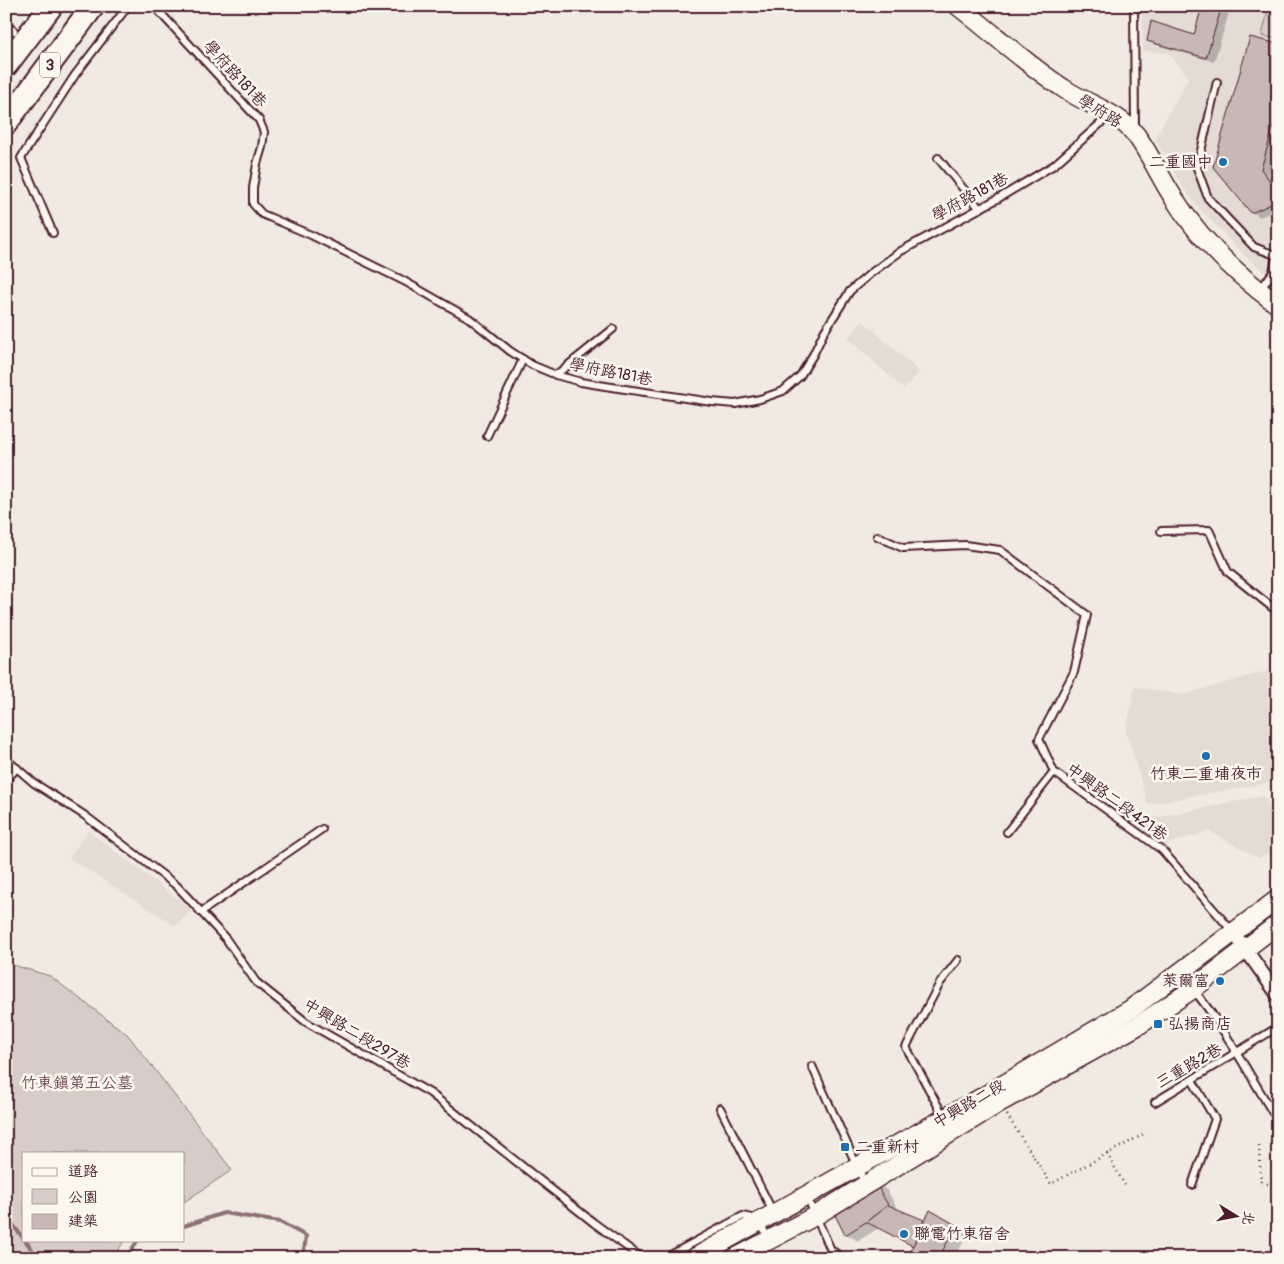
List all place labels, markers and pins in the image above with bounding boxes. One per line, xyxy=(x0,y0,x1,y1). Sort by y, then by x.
place label: 二重國中 xyxy=(1149,152,1213,172)
marker: 二重國中 xyxy=(1217,156,1229,168)
marker: 竹東二重埔夜市 xyxy=(1200,750,1212,762)
place label: 竹東二重埔夜市 xyxy=(1150,764,1262,784)
place label: 萊爾富 xyxy=(1162,971,1210,991)
marker: 萊爾富 xyxy=(1214,975,1226,987)
place label: 弘揚商店 xyxy=(1168,1014,1232,1034)
marker: 弘揚商店 xyxy=(1152,1018,1164,1030)
place label: 二重新村 xyxy=(855,1137,919,1157)
marker: 二重新村 xyxy=(839,1141,851,1153)
place label: 聯電竹東宿舍 xyxy=(914,1224,1010,1244)
marker: 聯電竹東宿舍 xyxy=(898,1228,910,1240)

